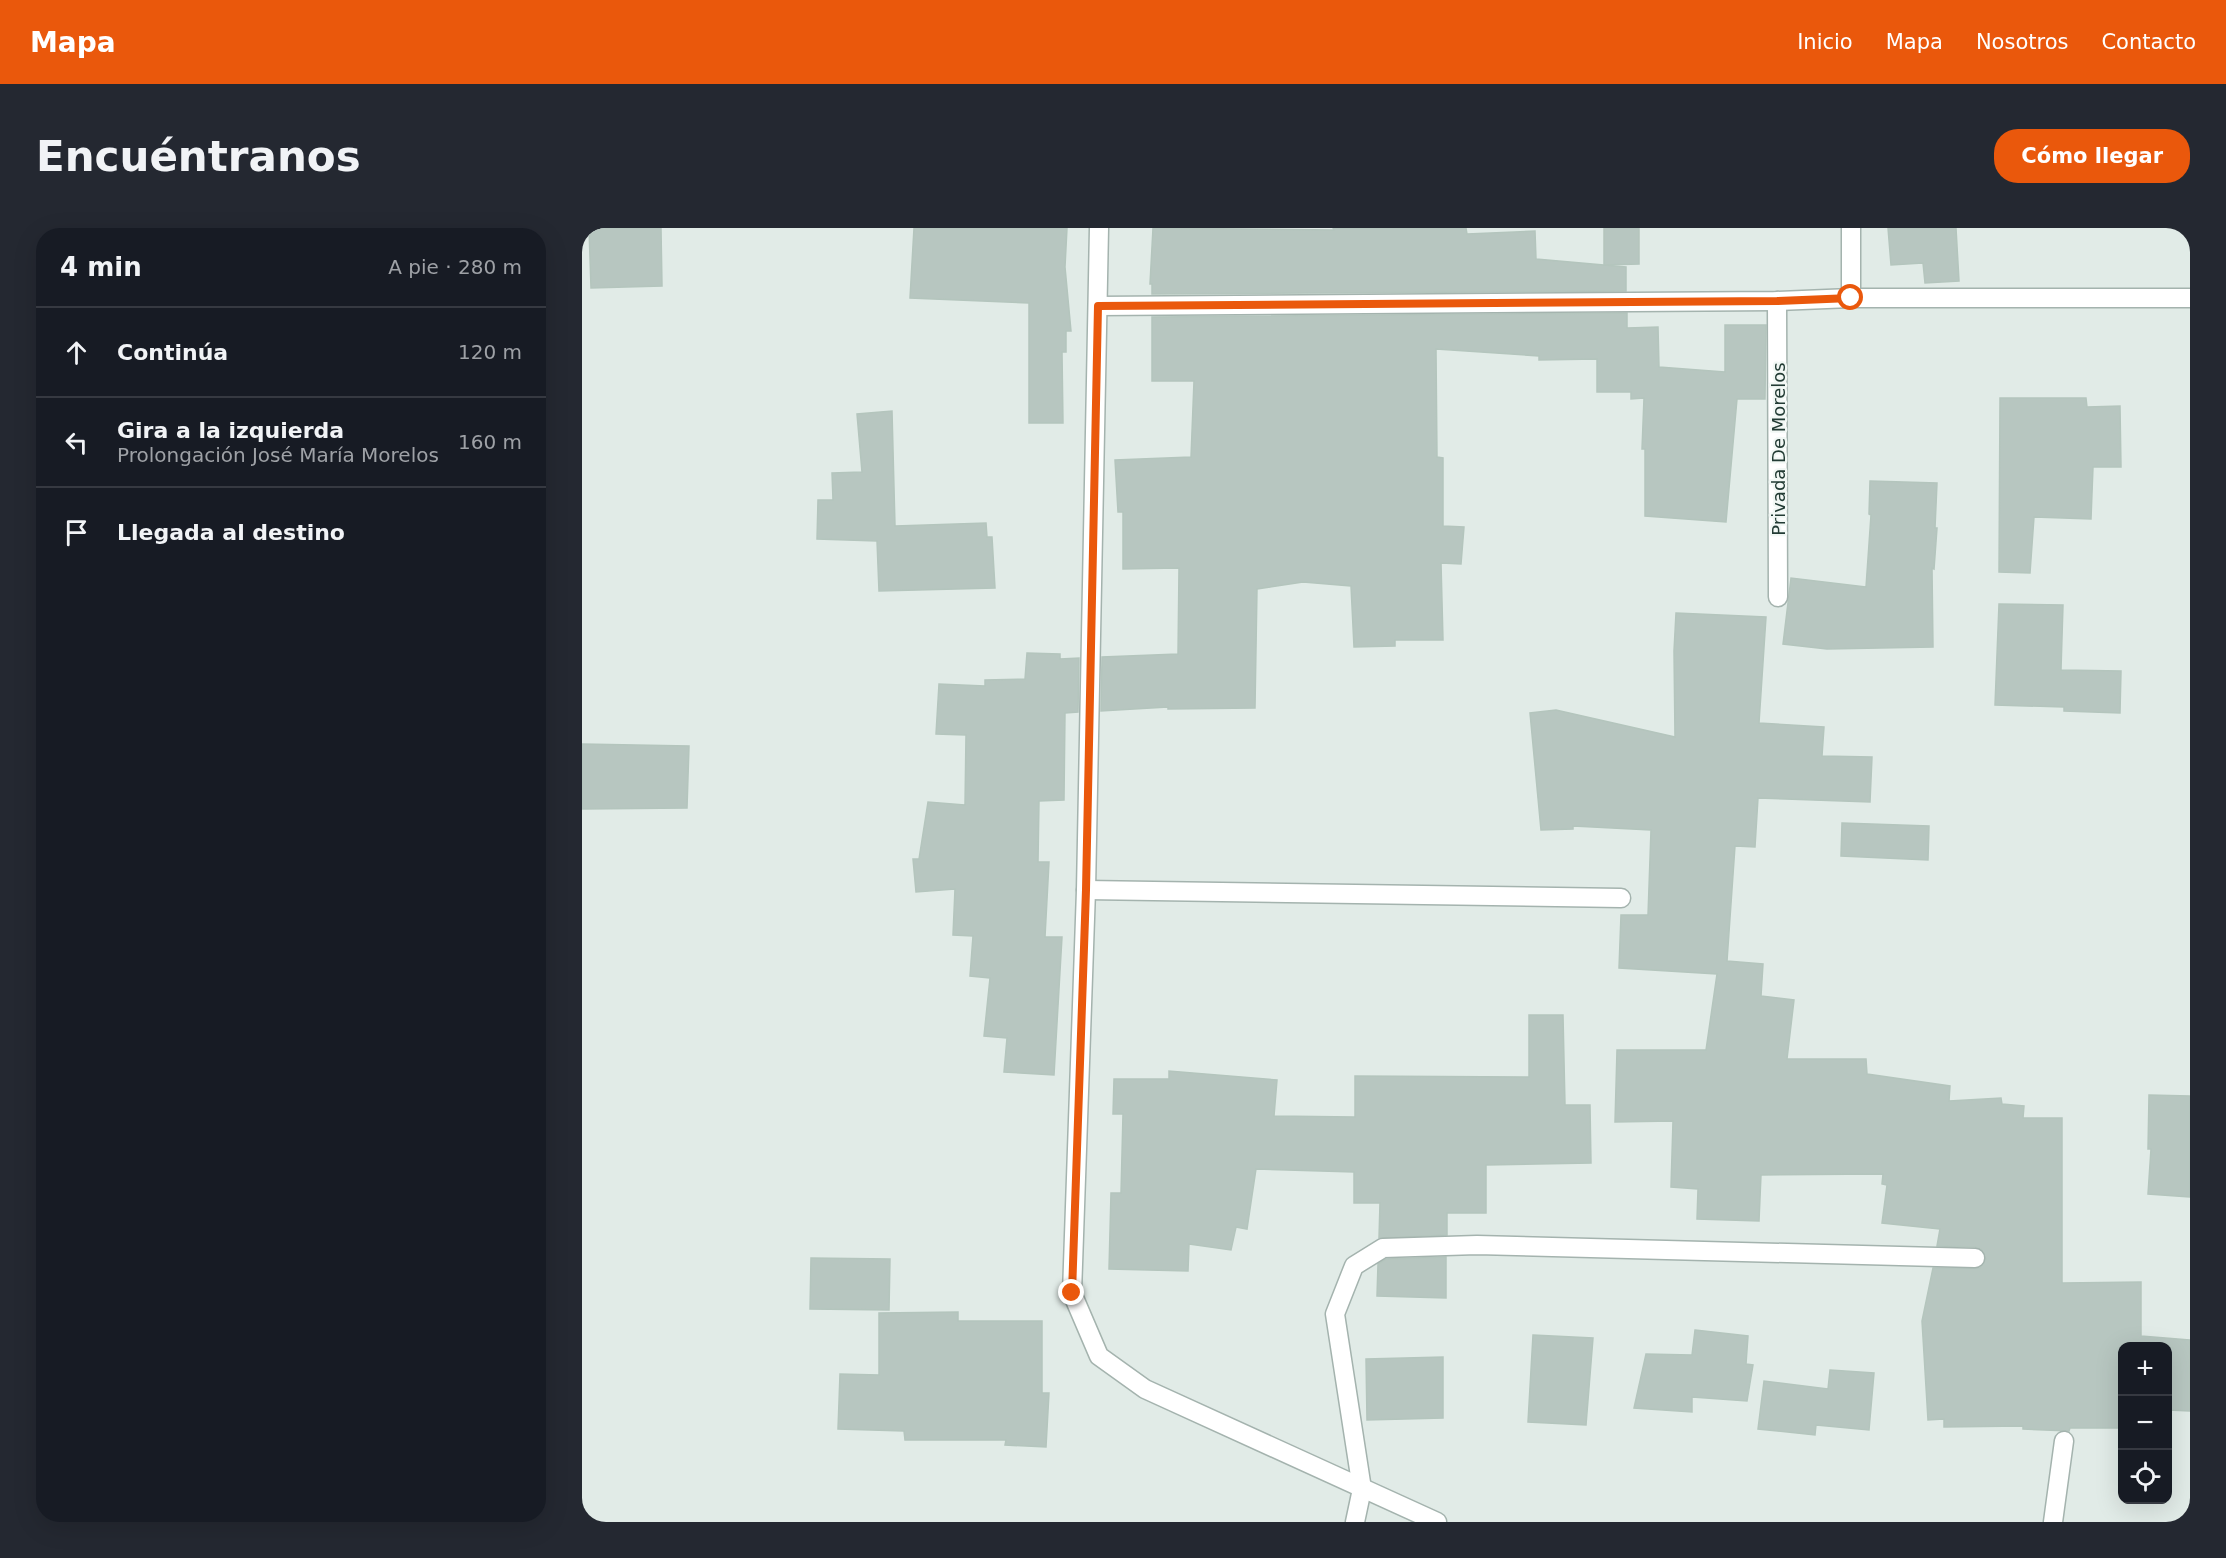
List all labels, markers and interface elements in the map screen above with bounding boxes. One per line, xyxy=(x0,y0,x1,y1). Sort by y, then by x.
text: Mapa xyxy=(30,26,116,59)
text: Inicio xyxy=(1797,30,1853,54)
text: Mapa xyxy=(1886,30,1943,54)
text: Nosotros xyxy=(1976,30,2068,54)
text: Contacto xyxy=(2101,30,2196,54)
button: Cómo llegar xyxy=(1994,129,2190,183)
text: Encuéntranos xyxy=(36,132,361,181)
text: 4 min xyxy=(60,252,142,282)
text: A pie · 280 m xyxy=(388,255,522,279)
route start xyxy=(1837,284,1863,310)
icon: ahead xyxy=(60,336,93,369)
text: Continúa xyxy=(117,340,228,365)
text: 120 m xyxy=(458,340,522,364)
street label: Privada De Morelos xyxy=(1768,362,1789,536)
text: Gira a la izquierda xyxy=(117,418,344,443)
icon: left xyxy=(60,426,93,459)
text: 160 m xyxy=(458,430,522,454)
text: Prolongación José María Morelos xyxy=(117,443,439,467)
icon: arrive xyxy=(60,516,93,549)
text: Llegada al destino xyxy=(117,520,345,545)
route end xyxy=(1058,1279,1084,1305)
map controls xyxy=(2118,1342,2172,1504)
button: + xyxy=(2118,1342,2172,1396)
button: − xyxy=(2118,1396,2172,1450)
button: locate xyxy=(2118,1450,2172,1504)

